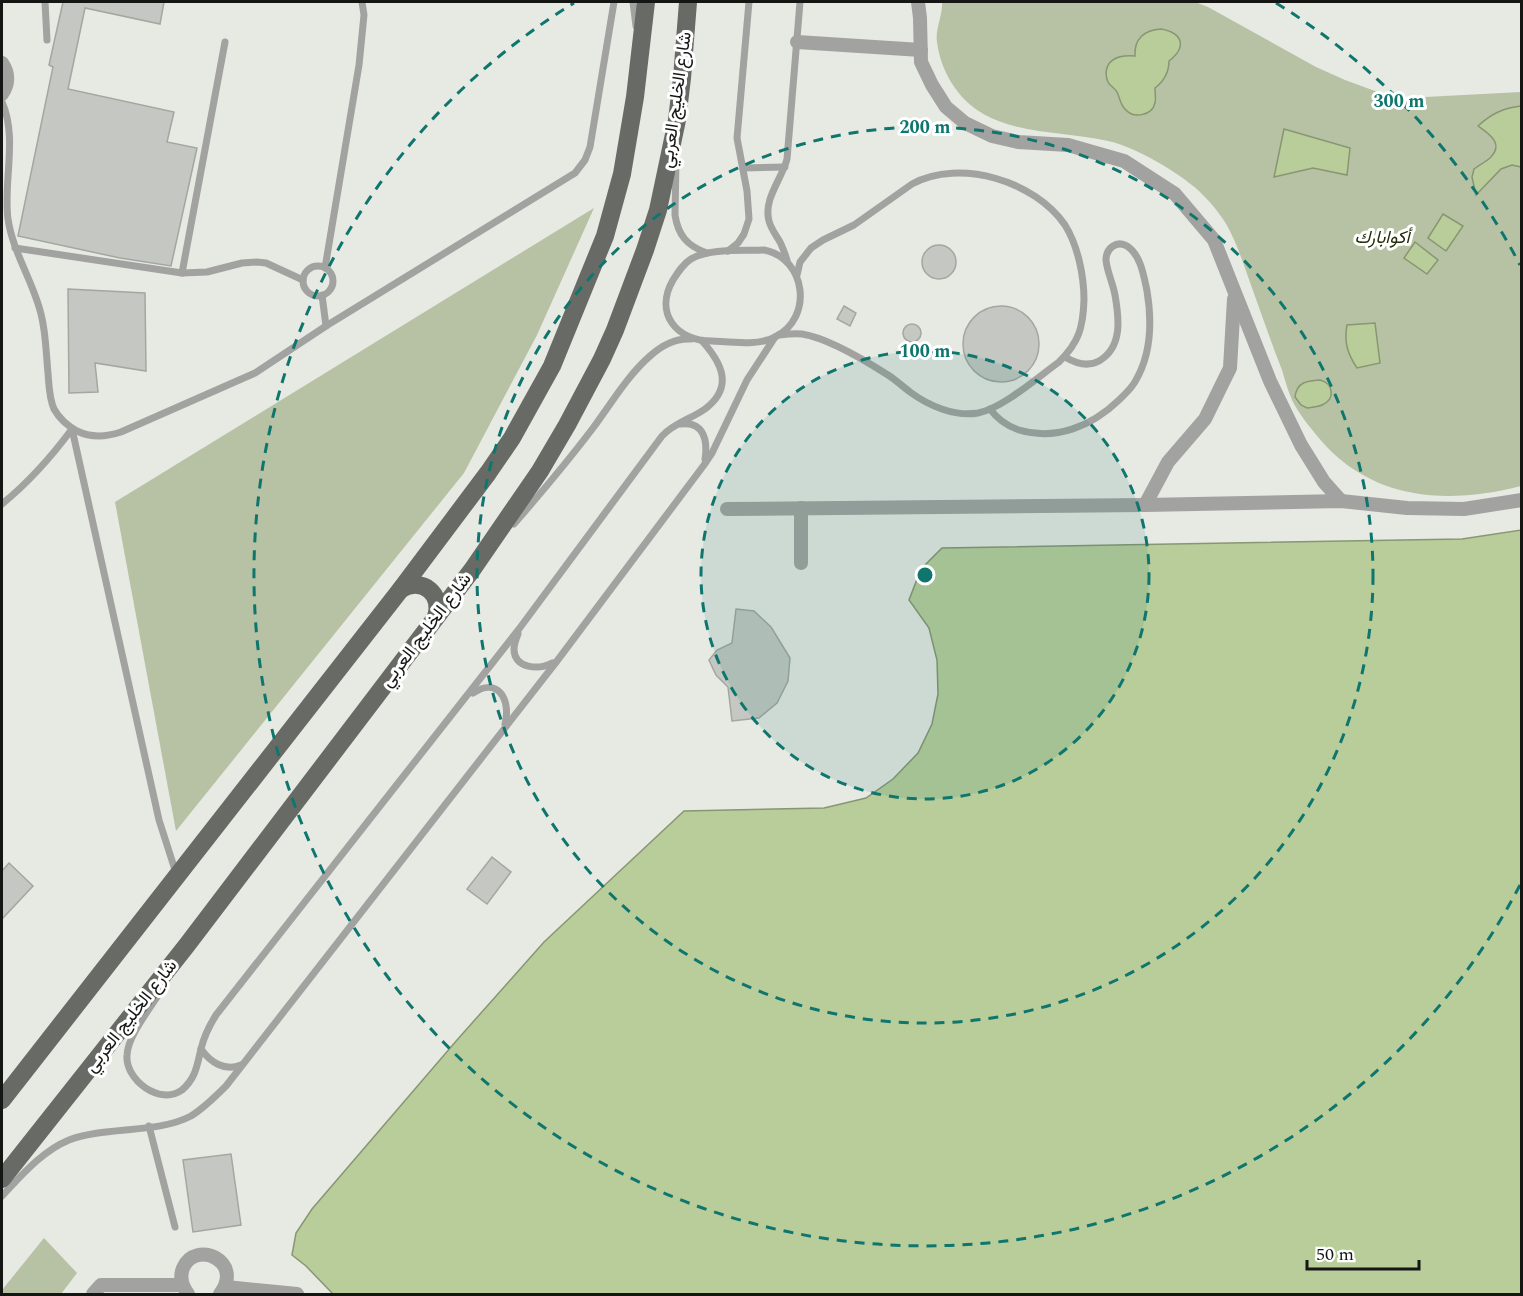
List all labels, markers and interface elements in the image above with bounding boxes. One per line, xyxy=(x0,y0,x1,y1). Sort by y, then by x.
street label: شارع الخليج العربي xyxy=(653,30,700,170)
text: 300 m xyxy=(1373,88,1425,115)
text: 200 m xyxy=(899,114,951,141)
park label: أكوابارك xyxy=(1354,224,1413,251)
text: 100 m xyxy=(899,338,951,365)
centre of rings xyxy=(915,565,935,585)
street label: شارع الخليج العربي xyxy=(374,567,479,694)
street label: شارع الخليج العربي xyxy=(78,954,185,1079)
scale bar xyxy=(1307,1233,1420,1271)
text: 50 m xyxy=(1316,1241,1354,1268)

